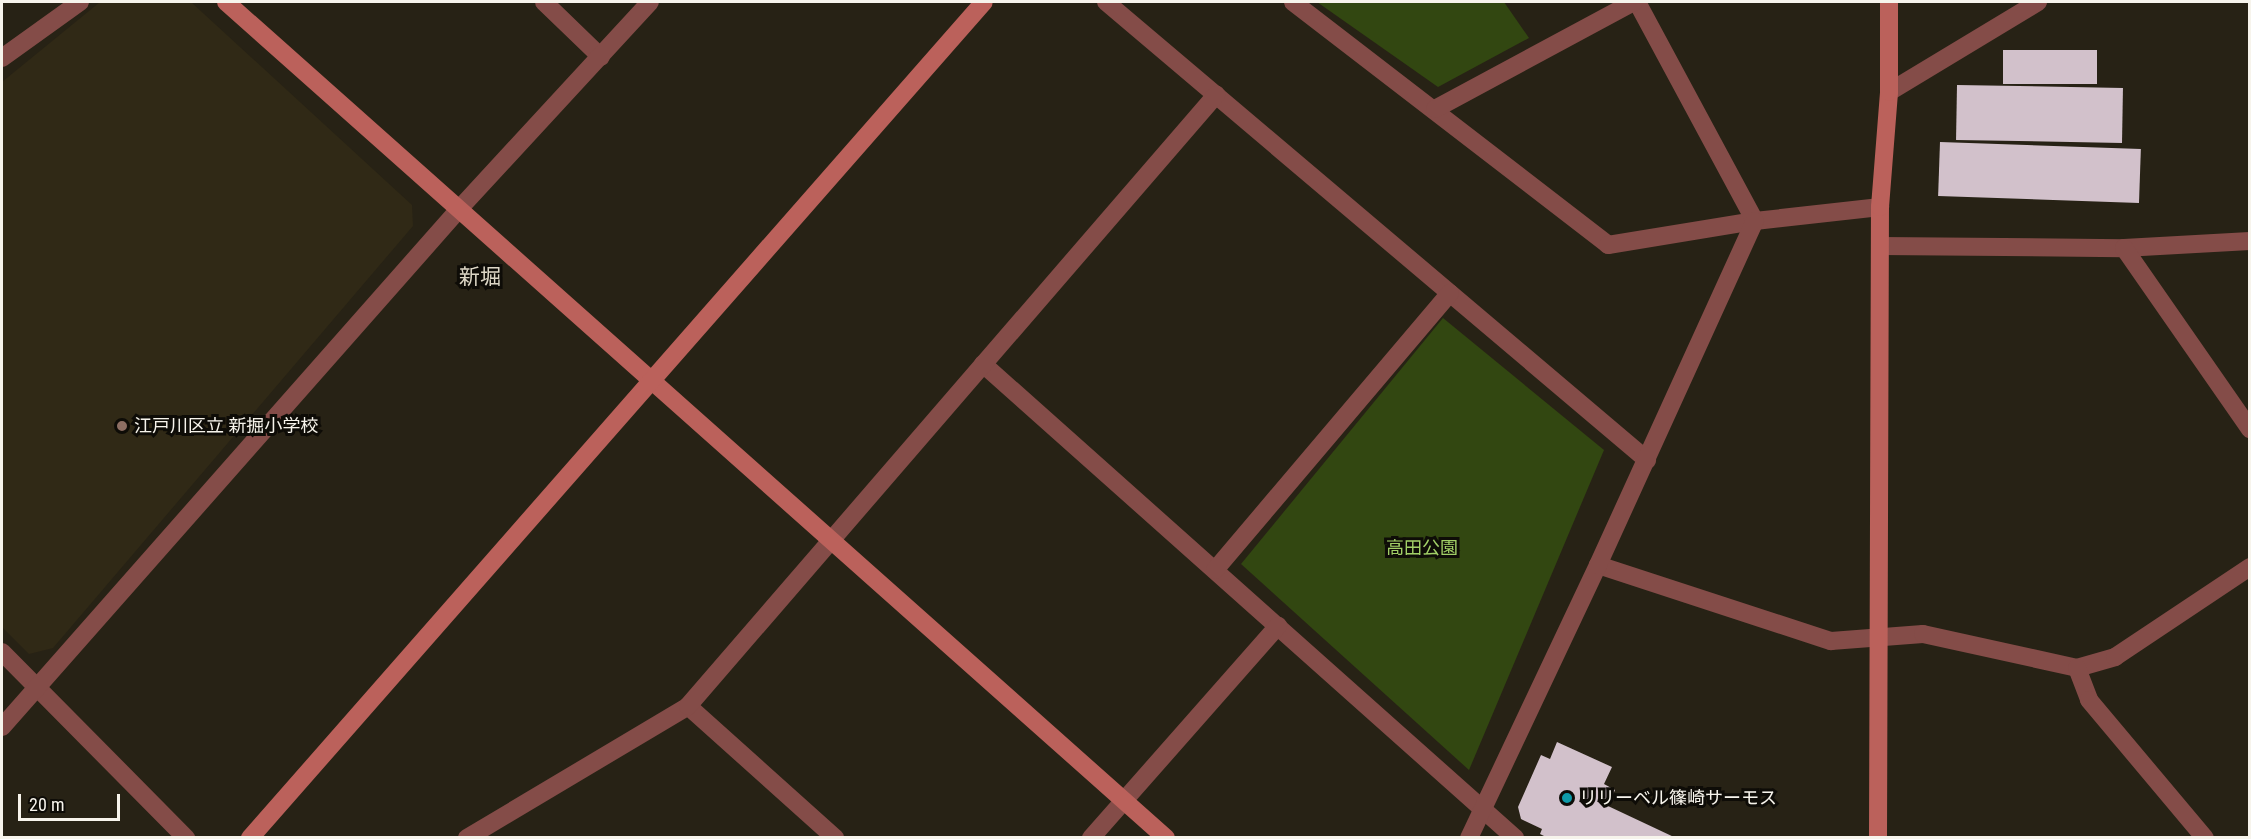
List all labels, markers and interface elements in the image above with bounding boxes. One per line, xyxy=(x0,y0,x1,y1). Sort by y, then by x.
district label: 新堀 xyxy=(459,264,501,290)
place label: 江戸川区立 新掘小学校 xyxy=(134,415,318,437)
marker: 江戸川区立 新掘小学校 xyxy=(115,419,129,433)
park label: 高田公園 xyxy=(1386,537,1458,559)
scale bar xyxy=(21,782,123,820)
place label: リリーベル篠崎サーモス xyxy=(1579,787,1777,809)
marker: リリーベル篠崎サーモス xyxy=(1560,791,1574,805)
text: 20 m xyxy=(29,794,64,815)

